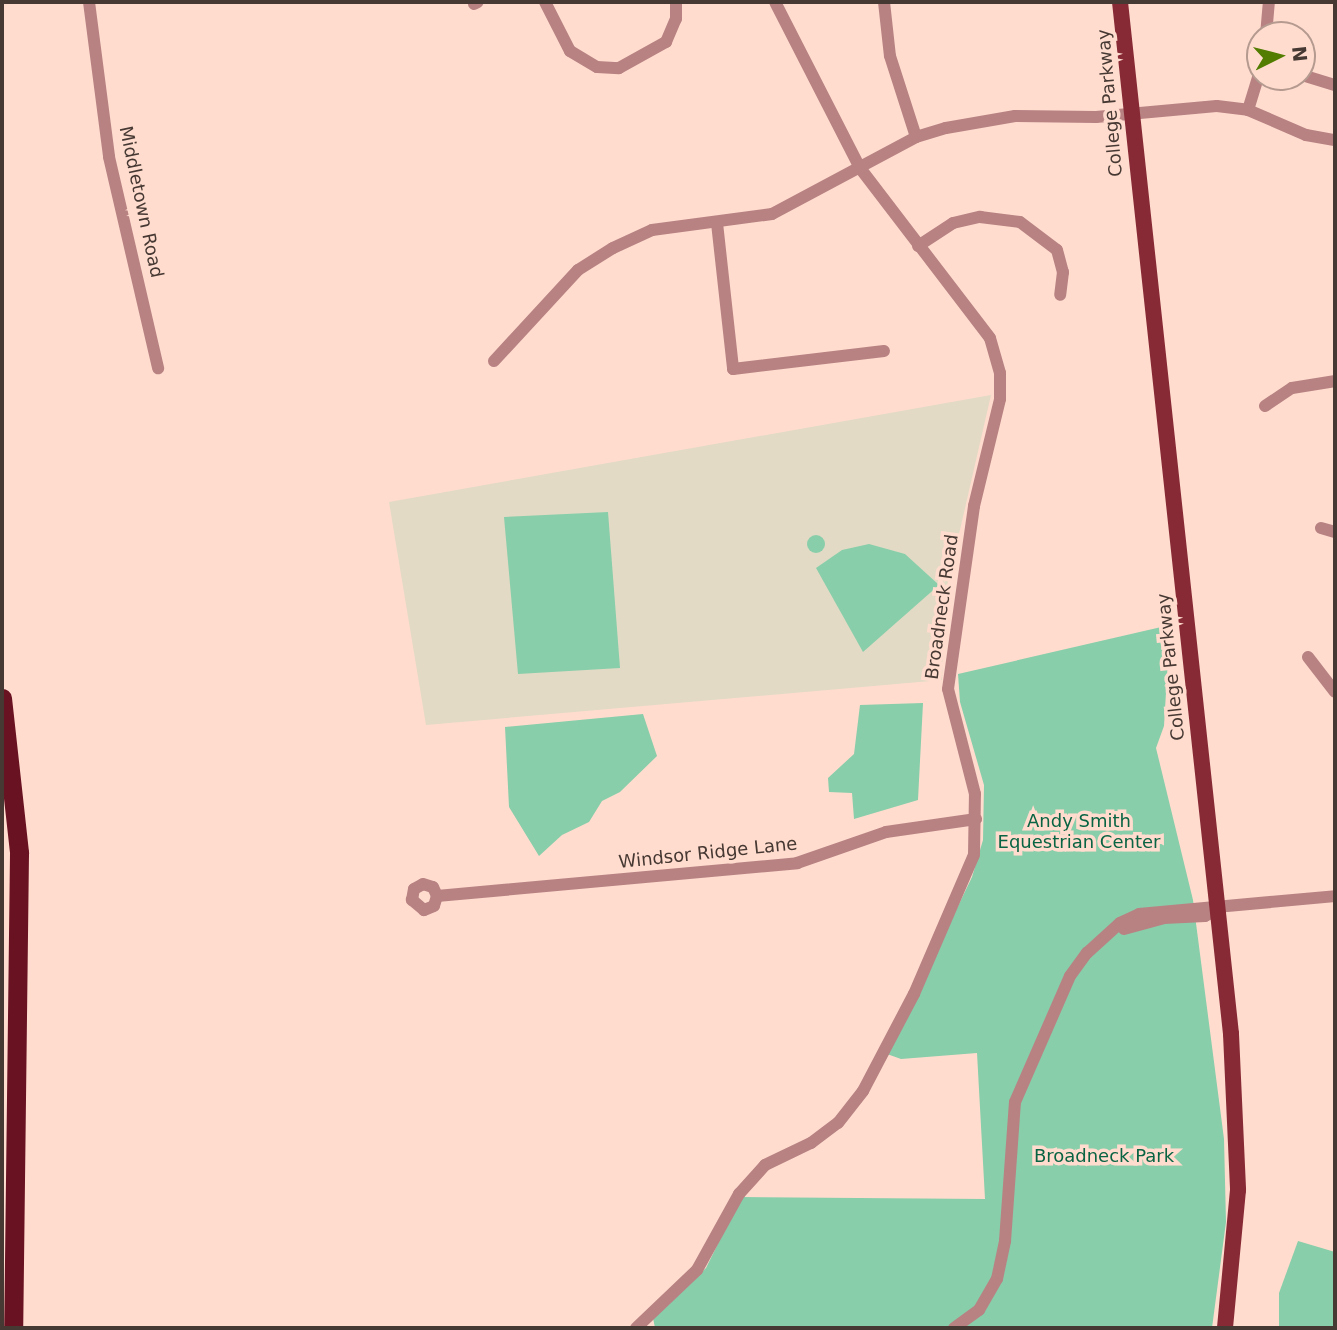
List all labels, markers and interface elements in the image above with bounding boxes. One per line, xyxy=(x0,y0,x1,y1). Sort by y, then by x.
north arrow xyxy=(1246,21,1316,91)
street label: College Parkway xyxy=(1093,28,1127,178)
text: N xyxy=(1288,45,1312,63)
street label: Middletown Road xyxy=(114,124,168,280)
street label: Broadneck Road xyxy=(921,533,963,681)
street label: College Parkway xyxy=(1153,592,1189,742)
park label: Andy Smith Equestrian Center xyxy=(998,811,1160,854)
street label: Windsor Ridge Lane xyxy=(618,833,798,873)
park label: Broadneck Park xyxy=(1034,1145,1174,1167)

